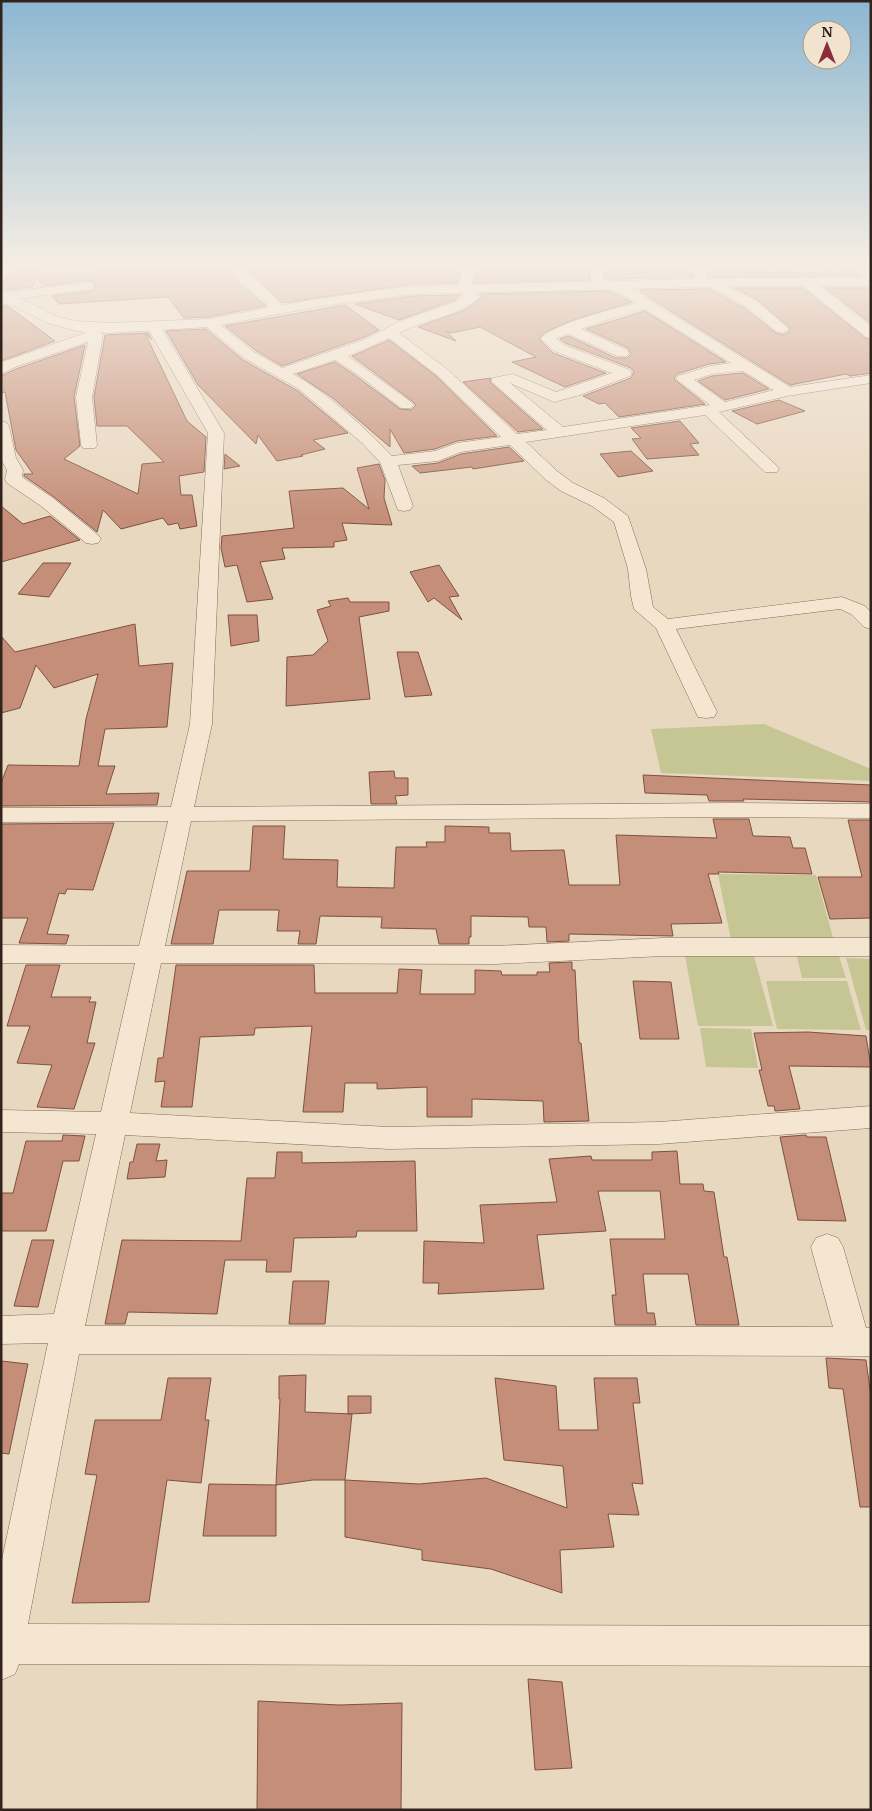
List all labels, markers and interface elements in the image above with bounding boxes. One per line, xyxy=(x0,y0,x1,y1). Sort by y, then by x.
north arrow xyxy=(802,20,852,70)
text: N xyxy=(821,23,833,41)

